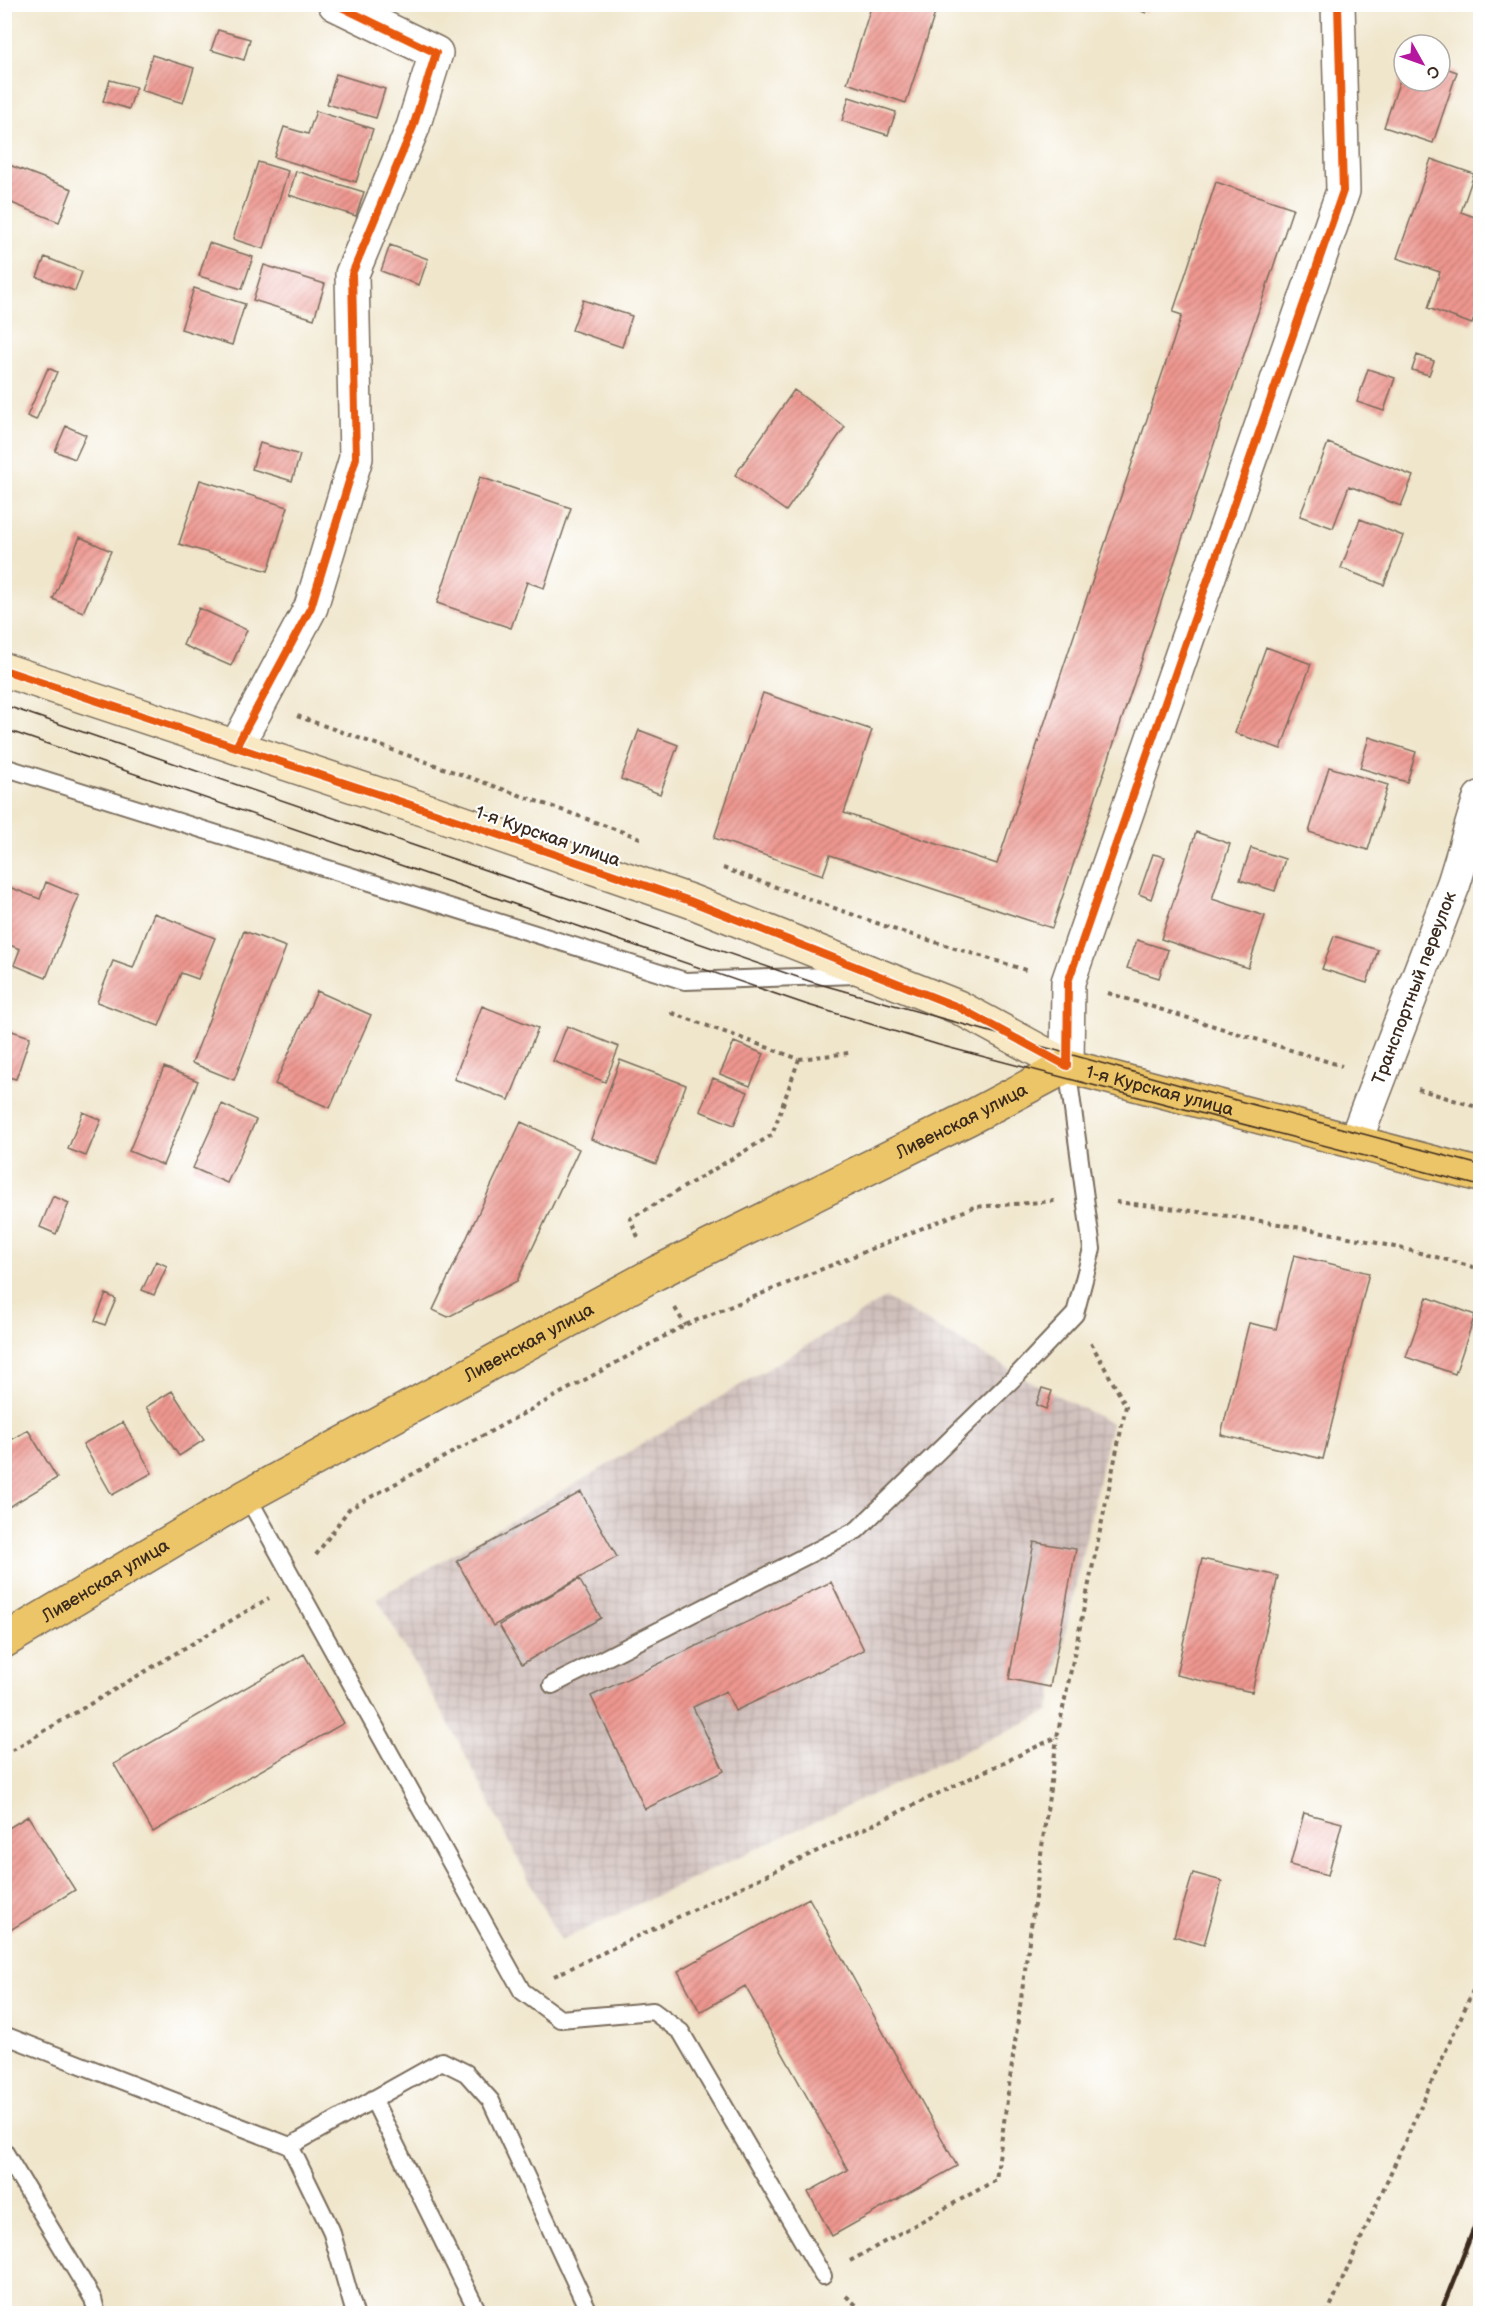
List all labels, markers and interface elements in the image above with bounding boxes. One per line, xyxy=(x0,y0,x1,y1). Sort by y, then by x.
north arrow xyxy=(1392,33,1452,93)
text: С xyxy=(1421,61,1443,82)
street label: 1-я Курская улица xyxy=(473,802,623,871)
street label: Транспортный переулок xyxy=(1368,888,1461,1087)
street label: 1-я Курская улица xyxy=(1083,1061,1236,1121)
street label: Ливенская улица xyxy=(892,1079,1031,1164)
street label: Ливенская улица xyxy=(460,1299,598,1387)
street label: Ливенская улица xyxy=(37,1535,173,1628)

